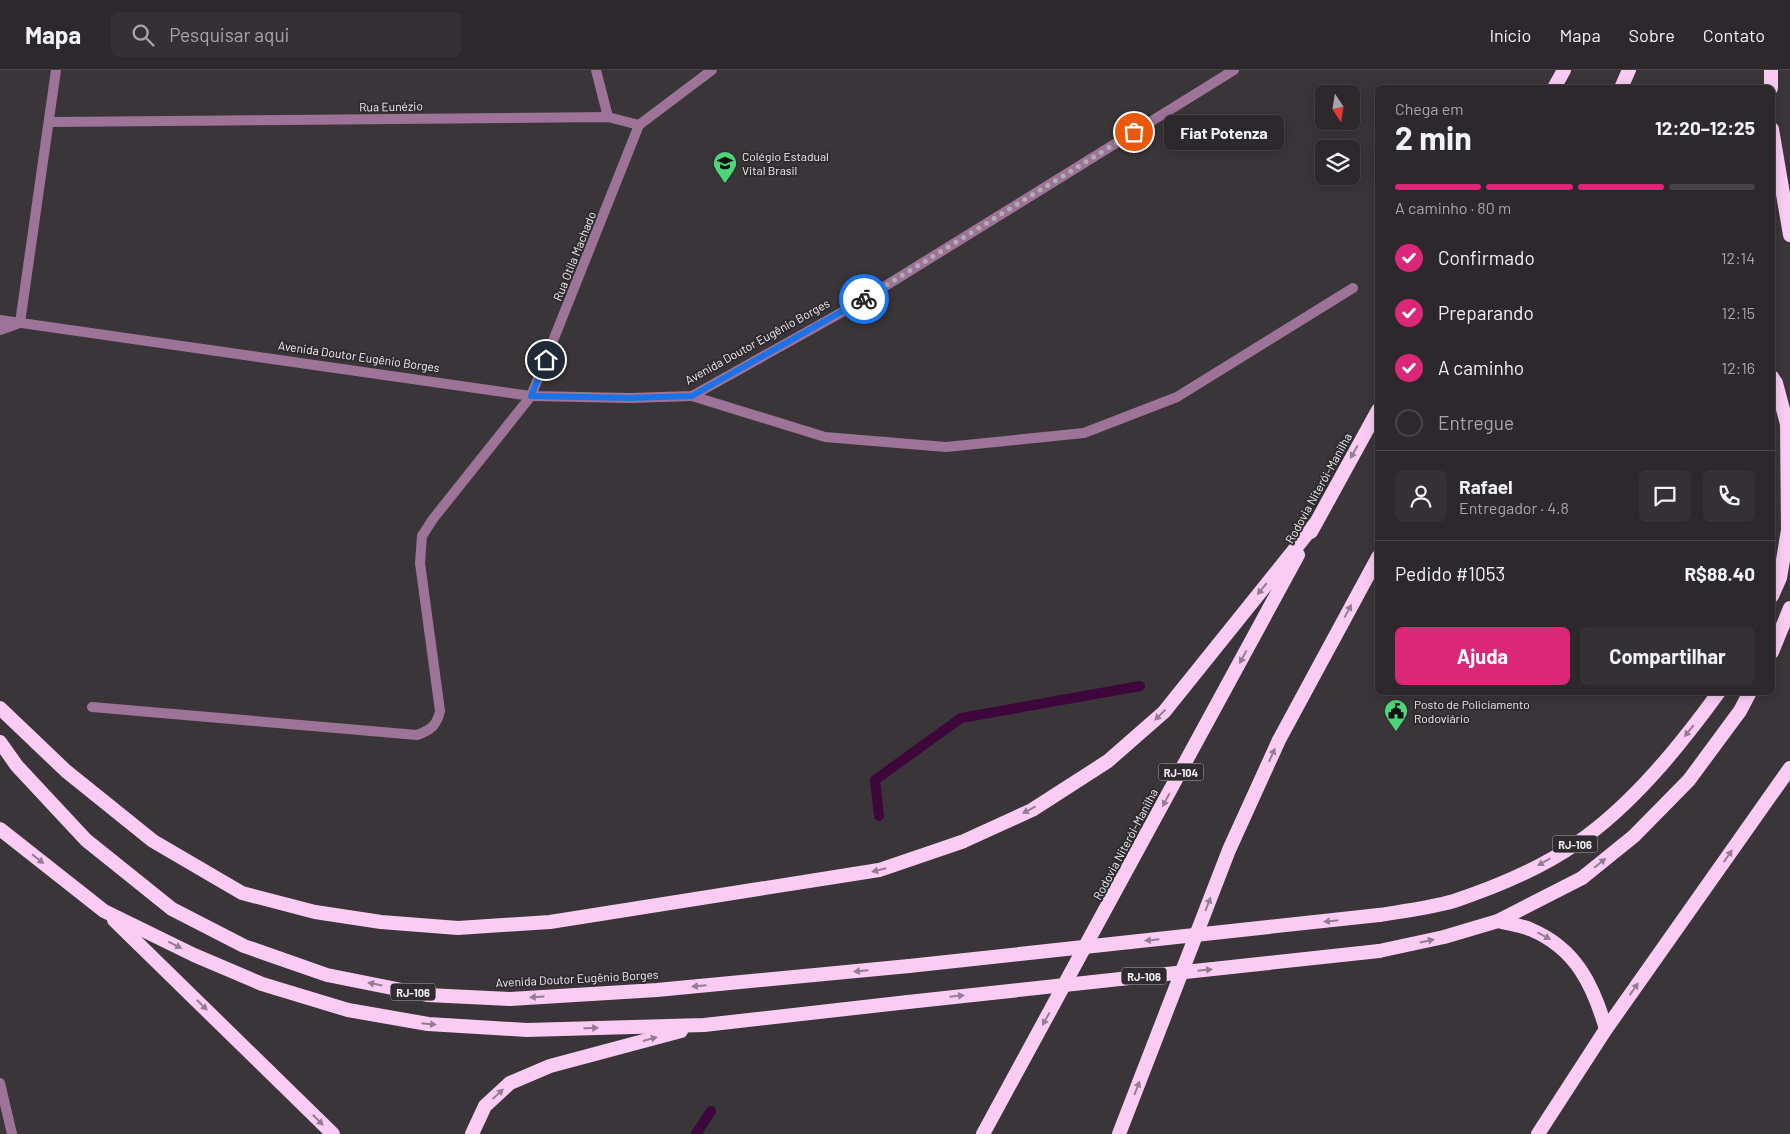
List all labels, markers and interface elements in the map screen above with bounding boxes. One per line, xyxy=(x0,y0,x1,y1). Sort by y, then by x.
search box xyxy=(111,12,461,57)
text: Mapa xyxy=(25,20,81,49)
icon: search xyxy=(129,21,157,49)
text: Pesquisar aqui xyxy=(169,23,289,46)
text: Início xyxy=(1489,24,1531,46)
text: Mapa xyxy=(1559,24,1601,46)
text: Sobre xyxy=(1629,24,1675,46)
text: Contato xyxy=(1703,24,1765,46)
north arrow xyxy=(1315,85,1360,130)
map controls xyxy=(1315,85,1360,185)
street label: Rua Eunézio xyxy=(359,98,423,114)
text: Chega em xyxy=(1395,99,1463,118)
pin xyxy=(1113,111,1155,153)
callout: Fiat Potenza xyxy=(1164,114,1284,150)
text: 12:20–12:25 xyxy=(1655,116,1755,139)
icon: bag xyxy=(1120,118,1148,146)
text: 2 min xyxy=(1395,118,1472,156)
text: Fiat Potenza xyxy=(1180,123,1268,142)
button: layers xyxy=(1315,140,1360,185)
place label: Colégio Estadual Vital Brasil xyxy=(742,149,829,177)
school or university icon: Colégio Estadual Vital Brasil xyxy=(712,150,738,184)
text: A caminho · 80 m xyxy=(1395,198,1511,217)
street label: Rua Otila Machado xyxy=(550,209,598,303)
icon: check xyxy=(1395,244,1423,272)
text: Confirmado xyxy=(1438,246,1535,269)
text: 12:14 xyxy=(1721,248,1755,267)
courier xyxy=(839,274,889,324)
icon: bike xyxy=(850,285,878,313)
street label: Avenida Doutor Eugênio Borges xyxy=(682,295,832,387)
icon: check xyxy=(1395,299,1423,327)
text: Preparando xyxy=(1438,301,1534,324)
text: 12:15 xyxy=(1722,303,1755,322)
street label: Avenida Doutor Eugênio Borges xyxy=(277,338,441,374)
pin xyxy=(525,339,567,381)
icon: home xyxy=(532,346,560,374)
icon: check xyxy=(1395,354,1423,382)
text: A caminho xyxy=(1438,356,1524,379)
text: 12:16 xyxy=(1722,358,1755,377)
text: Entregue xyxy=(1438,411,1514,434)
street label: Rodovia Niterói-Manilha xyxy=(1282,430,1354,546)
one-way arrow xyxy=(1350,445,1358,460)
button: person xyxy=(1395,470,1447,522)
button: chat xyxy=(1639,470,1691,522)
button: phone xyxy=(1703,470,1755,522)
text: Rafael xyxy=(1459,475,1513,498)
text: Entregador · 4.8 xyxy=(1459,498,1569,517)
text: Pedido #1053 xyxy=(1395,562,1505,585)
text: R$88.40 xyxy=(1684,562,1755,585)
one-way arrow xyxy=(1257,582,1268,595)
one-way arrow xyxy=(1344,604,1352,619)
button: Ajuda xyxy=(1395,627,1570,685)
button: Compartilhar xyxy=(1580,627,1755,685)
one-way arrow xyxy=(1239,649,1247,664)
place label: Posto de Policiamento Rodoviário xyxy=(1414,697,1530,725)
public building icon: Posto de Policiamento Rodoviário xyxy=(1383,698,1409,732)
one-way arrow xyxy=(1154,709,1166,721)
one-way arrow xyxy=(1683,724,1694,737)
one-way arrow xyxy=(1268,748,1276,762)
road number: RJ-104 xyxy=(1158,764,1204,780)
street label: Rodovia Niterói-Manilha xyxy=(1090,786,1160,902)
one-way arrow xyxy=(1162,792,1170,807)
one-way arrow xyxy=(1022,806,1037,814)
road number: RJ-106 xyxy=(1552,836,1598,852)
one-way arrow xyxy=(1723,849,1733,863)
one-way arrow xyxy=(31,853,44,864)
one-way arrow xyxy=(1537,858,1550,867)
one-way arrow xyxy=(1594,858,1607,869)
one-way arrow xyxy=(871,866,886,874)
one-way arrow xyxy=(1204,896,1212,911)
one-way arrow xyxy=(1323,917,1339,925)
one-way arrow xyxy=(1536,932,1551,940)
one-way arrow xyxy=(1144,936,1160,944)
one-way arrow xyxy=(1419,937,1434,945)
one-way arrow xyxy=(167,941,182,950)
one-way arrow xyxy=(1198,966,1214,974)
street label: Avenida Doutor Eugênio Borges xyxy=(495,967,659,989)
one-way arrow xyxy=(852,967,868,975)
road number: RJ-106 xyxy=(1122,968,1166,984)
one-way arrow xyxy=(367,980,383,988)
one-way arrow xyxy=(690,982,706,990)
one-way arrow xyxy=(1629,982,1639,996)
road number: RJ-106 xyxy=(390,984,436,1000)
one-way arrow xyxy=(949,992,965,1000)
one-way arrow xyxy=(528,994,544,1002)
one-way arrow xyxy=(196,999,208,1011)
one-way arrow xyxy=(1042,1012,1050,1026)
one-way arrow xyxy=(421,1020,437,1028)
one-way arrow xyxy=(583,1024,599,1032)
one-way arrow xyxy=(642,1035,657,1043)
one-way arrow xyxy=(1134,1081,1141,1096)
one-way arrow xyxy=(492,1088,504,1100)
one-way arrow xyxy=(312,1113,324,1125)

